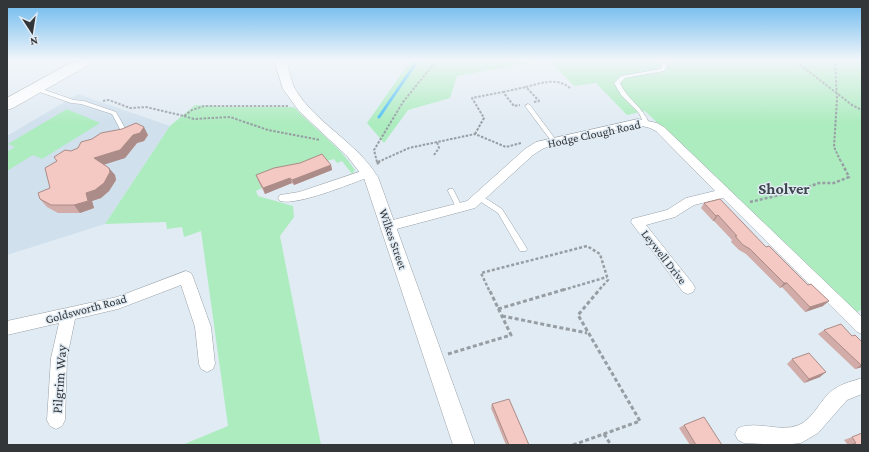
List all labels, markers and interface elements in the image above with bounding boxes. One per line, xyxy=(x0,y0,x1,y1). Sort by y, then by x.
north arrow xyxy=(12,12,52,52)
text: N xyxy=(29,35,39,49)
street label: Hodge Clough Road xyxy=(546,117,642,151)
district label: Sholver xyxy=(758,180,810,197)
street label: Wilkes Street xyxy=(376,207,410,272)
street label: Leywell Drive xyxy=(638,227,690,287)
street label: Goldsworth Road xyxy=(44,291,129,327)
street label: Pilgrim Way xyxy=(49,344,69,414)

